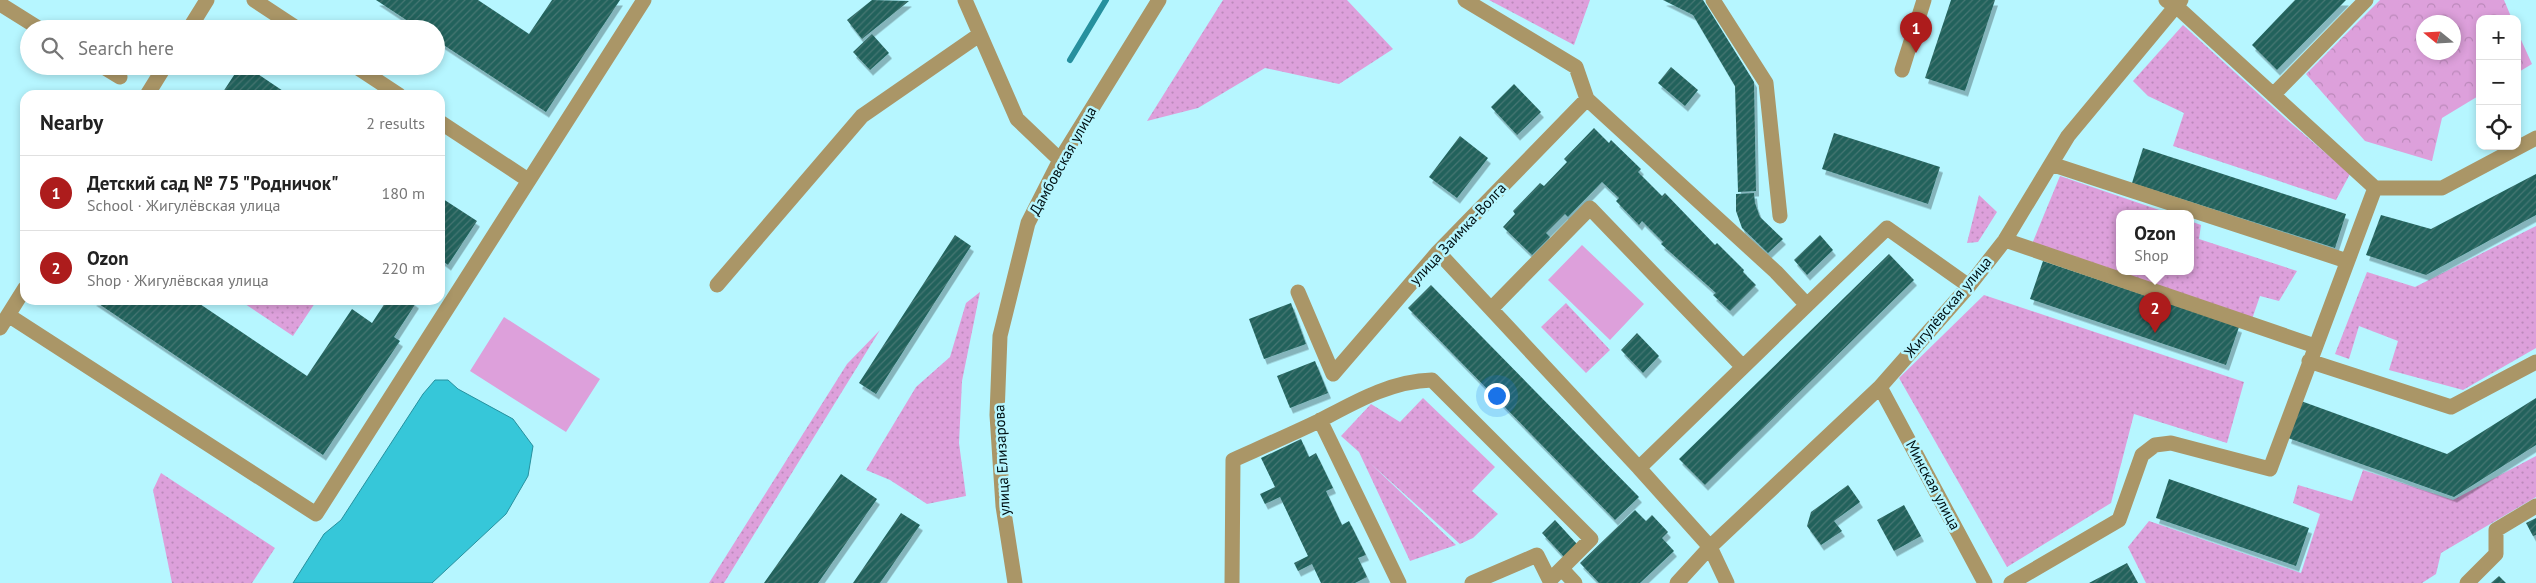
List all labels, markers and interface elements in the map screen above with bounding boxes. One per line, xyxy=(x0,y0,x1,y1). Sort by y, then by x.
pin: 1 xyxy=(1900,12,1932,53)
north arrow xyxy=(2416,15,2461,60)
map controls xyxy=(2476,15,2521,150)
button: + xyxy=(2476,15,2521,60)
search box xyxy=(20,20,445,75)
icon: search xyxy=(38,34,66,62)
text: Search here xyxy=(78,36,174,60)
button: − xyxy=(2476,60,2521,105)
street label: Дамбовская улица xyxy=(1025,103,1100,218)
button: locate xyxy=(2476,105,2521,150)
text: Nearby xyxy=(40,109,103,136)
text: 2 results xyxy=(366,113,425,133)
text: Детский сад № 75 "Родничок" xyxy=(87,171,339,195)
street label: улица Заимка-Волга xyxy=(1405,179,1510,289)
text: 1 xyxy=(51,183,61,203)
text: 180 m xyxy=(382,183,425,203)
text: School · Жигулёвская улица xyxy=(87,195,280,215)
popup xyxy=(2116,210,2194,275)
text: Ozon xyxy=(2134,221,2176,245)
text: Shop xyxy=(2134,245,2169,265)
text: Ozon xyxy=(87,246,129,270)
street label: Жигулёвская улица xyxy=(1899,252,1995,362)
text: 2 xyxy=(51,258,61,278)
text: 220 m xyxy=(382,258,425,278)
text: Shop · Жигулёвская улица xyxy=(87,270,269,290)
pin: 2 xyxy=(2139,292,2171,333)
your location xyxy=(1484,383,1510,409)
street label: улица Елизарова xyxy=(989,404,1014,516)
street label: Минская улица xyxy=(1902,437,1965,533)

